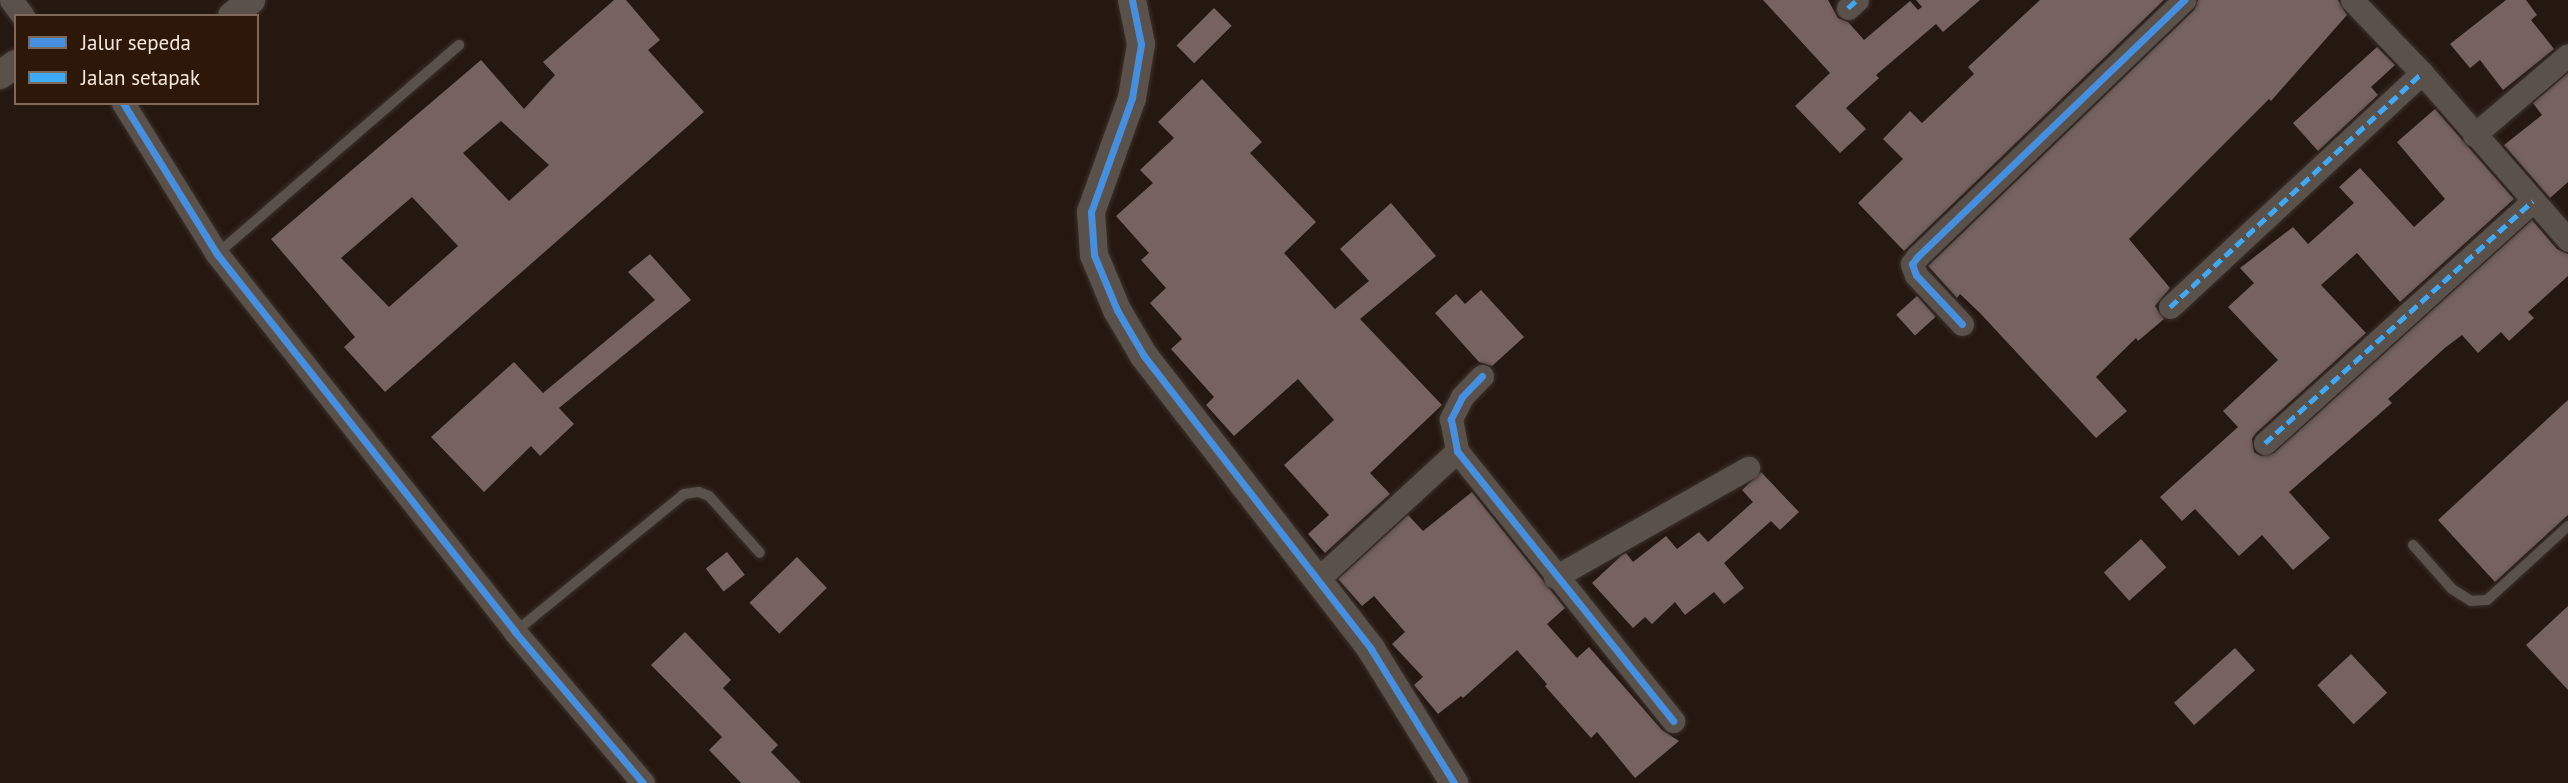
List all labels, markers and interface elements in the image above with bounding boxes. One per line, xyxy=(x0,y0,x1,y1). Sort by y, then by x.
legend xyxy=(14,14,259,105)
text: Jalur sepeda xyxy=(81,29,191,56)
text: Jalan setapak xyxy=(81,64,200,91)

